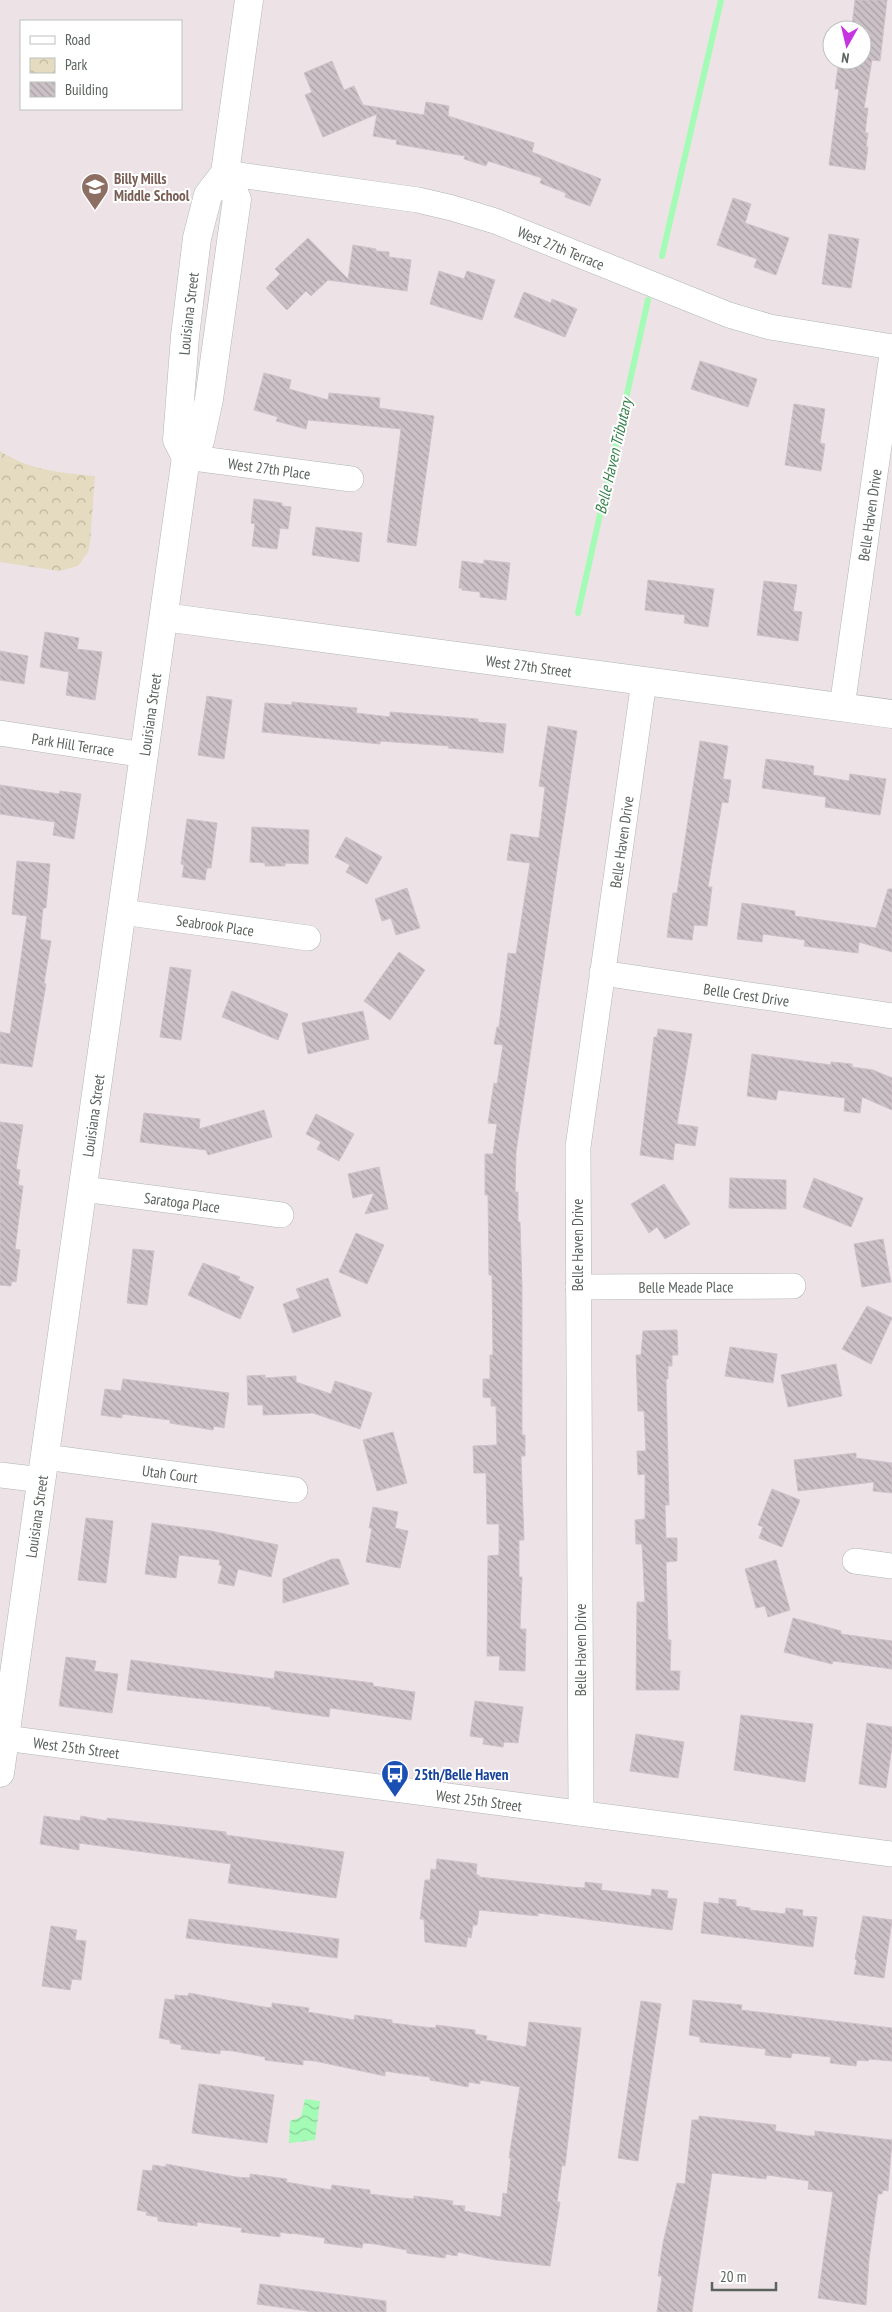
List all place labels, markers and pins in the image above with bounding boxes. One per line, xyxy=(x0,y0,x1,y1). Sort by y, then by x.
place label: Billy Mills Middle School xyxy=(114,169,190,205)
school or university icon: Billy Mills Middle School xyxy=(80,172,110,211)
bus stop icon: 25th/Belle Haven xyxy=(380,1759,410,1798)
place label: 25th/Belle Haven xyxy=(414,1765,509,1784)

